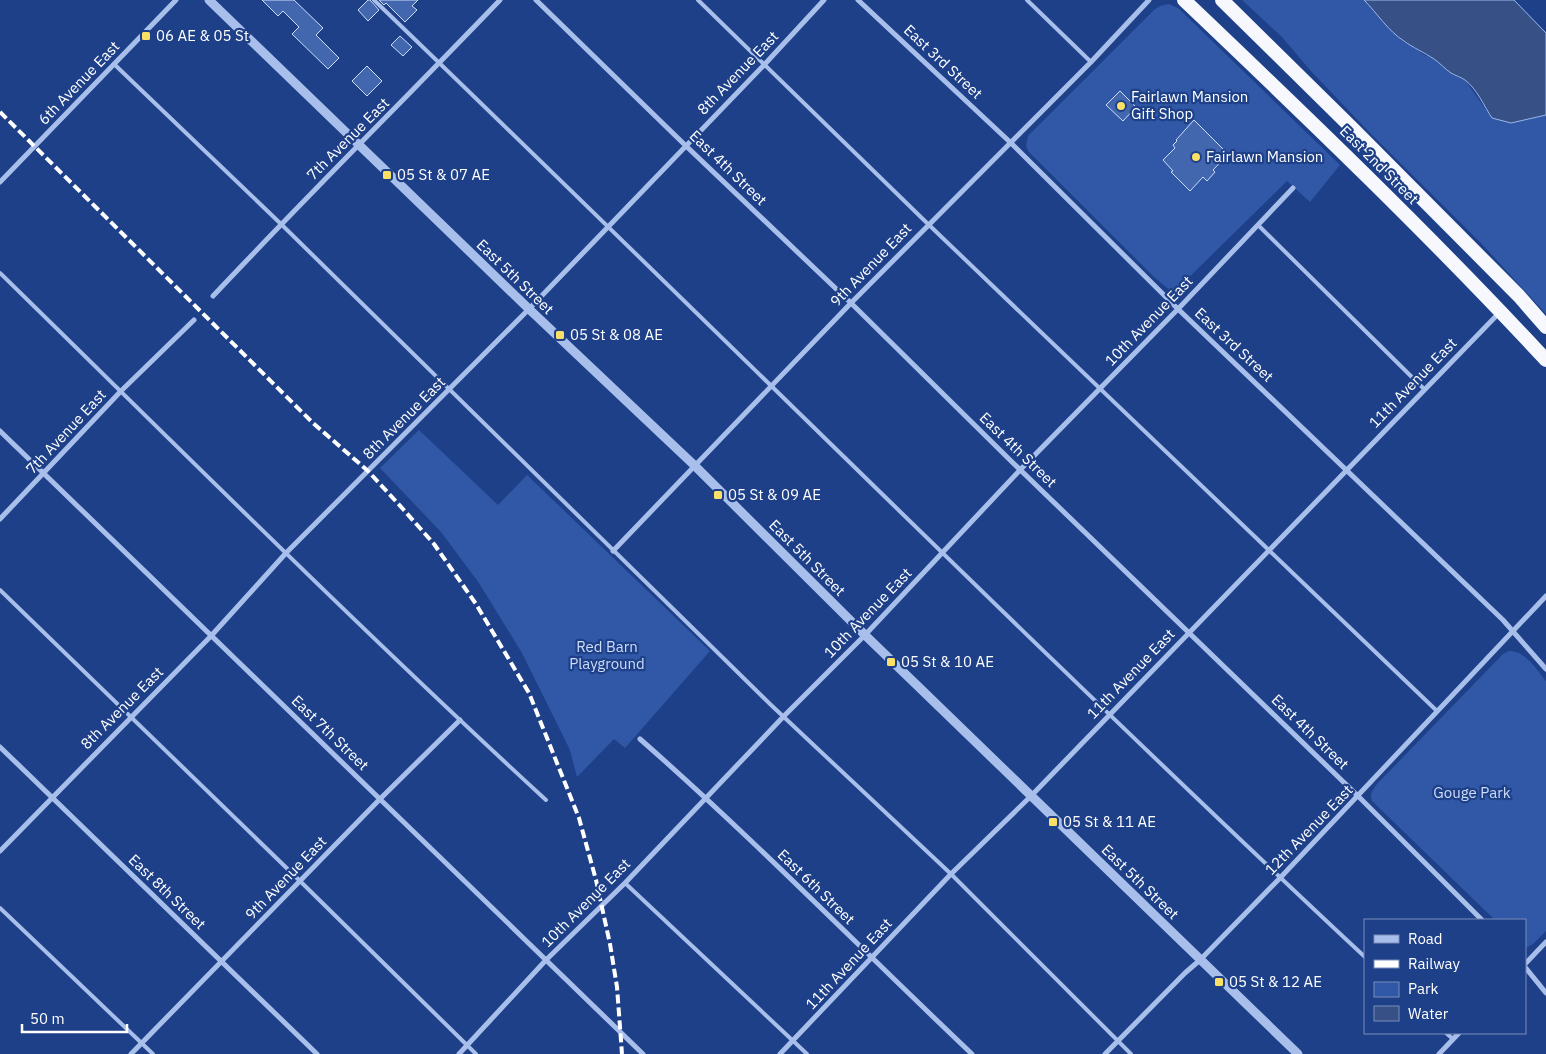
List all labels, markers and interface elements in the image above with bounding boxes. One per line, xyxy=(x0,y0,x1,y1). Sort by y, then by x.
street label: East 3rd Street xyxy=(900,20,987,103)
place label: 06 AE & 05 St xyxy=(156,26,249,45)
street label: 8th Avenue East xyxy=(693,27,782,119)
marker: 06 AE & 05 St xyxy=(140,30,152,42)
street label: 6th Avenue East xyxy=(34,37,123,129)
place label: Fairlawn Mansion Gift Shop xyxy=(1131,87,1248,123)
street label: 7th Avenue East xyxy=(302,93,393,184)
marker: Fairlawn Mansion Gift Shop xyxy=(1115,100,1127,112)
street label: East 2nd Street xyxy=(1336,121,1423,208)
street label: East 4th Street xyxy=(686,126,771,209)
place label: Fairlawn Mansion xyxy=(1206,147,1323,166)
marker: Fairlawn Mansion xyxy=(1190,151,1202,163)
place label: 05 St & 07 AE xyxy=(397,165,490,184)
marker: 05 St & 07 AE xyxy=(381,169,393,181)
street label: 9th Avenue East xyxy=(826,219,915,311)
street label: East 5th Street xyxy=(473,235,558,318)
street label: 10th Avenue East xyxy=(1101,272,1197,370)
street label: East 3rd Street xyxy=(1191,303,1278,386)
place label: 05 St & 08 AE xyxy=(570,325,663,344)
marker: 05 St & 08 AE xyxy=(554,329,566,341)
street label: 11th Avenue East xyxy=(1365,334,1461,432)
street label: 8th Avenue East xyxy=(358,372,449,463)
street label: 7th Avenue East xyxy=(21,385,110,478)
street label: East 4th Street xyxy=(976,408,1061,491)
place label: 05 St & 09 AE xyxy=(728,485,821,504)
marker: 05 St & 09 AE xyxy=(712,489,724,501)
street label: East 5th Street xyxy=(765,515,850,600)
street label: 10th Avenue East xyxy=(820,564,916,662)
street label: 11th Avenue East xyxy=(1083,625,1179,723)
park label: Red Barn Playground xyxy=(569,637,645,673)
place label: 05 St & 10 AE xyxy=(901,652,994,671)
marker: 05 St & 10 AE xyxy=(885,656,897,668)
street label: 8th Avenue East xyxy=(76,662,167,753)
street label: East 4th Street xyxy=(1268,690,1353,773)
street label: East 7th Street xyxy=(288,691,373,774)
street label: 12th Avenue East xyxy=(1261,781,1357,879)
park label: Gouge Park xyxy=(1433,783,1511,802)
place label: 05 St & 11 AE xyxy=(1063,812,1156,831)
marker: 05 St & 11 AE xyxy=(1047,816,1059,828)
street label: 9th Avenue East xyxy=(241,832,330,924)
street label: East 5th Street xyxy=(1098,840,1183,923)
street label: East 6th Street xyxy=(774,845,859,928)
street label: East 8th Street xyxy=(125,850,210,933)
street label: 10th Avenue East xyxy=(537,854,634,951)
street label: 11th Avenue East xyxy=(801,914,896,1013)
legend xyxy=(1364,919,1526,1034)
text: Road xyxy=(1408,929,1443,948)
text: Railway xyxy=(1408,954,1461,973)
place label: 05 St & 12 AE xyxy=(1229,972,1322,991)
marker: 05 St & 12 AE xyxy=(1213,976,1225,988)
text: Park xyxy=(1408,979,1438,998)
scale bar xyxy=(22,1002,128,1034)
text: Water xyxy=(1408,1004,1449,1023)
text: 50 m xyxy=(30,1009,65,1028)

